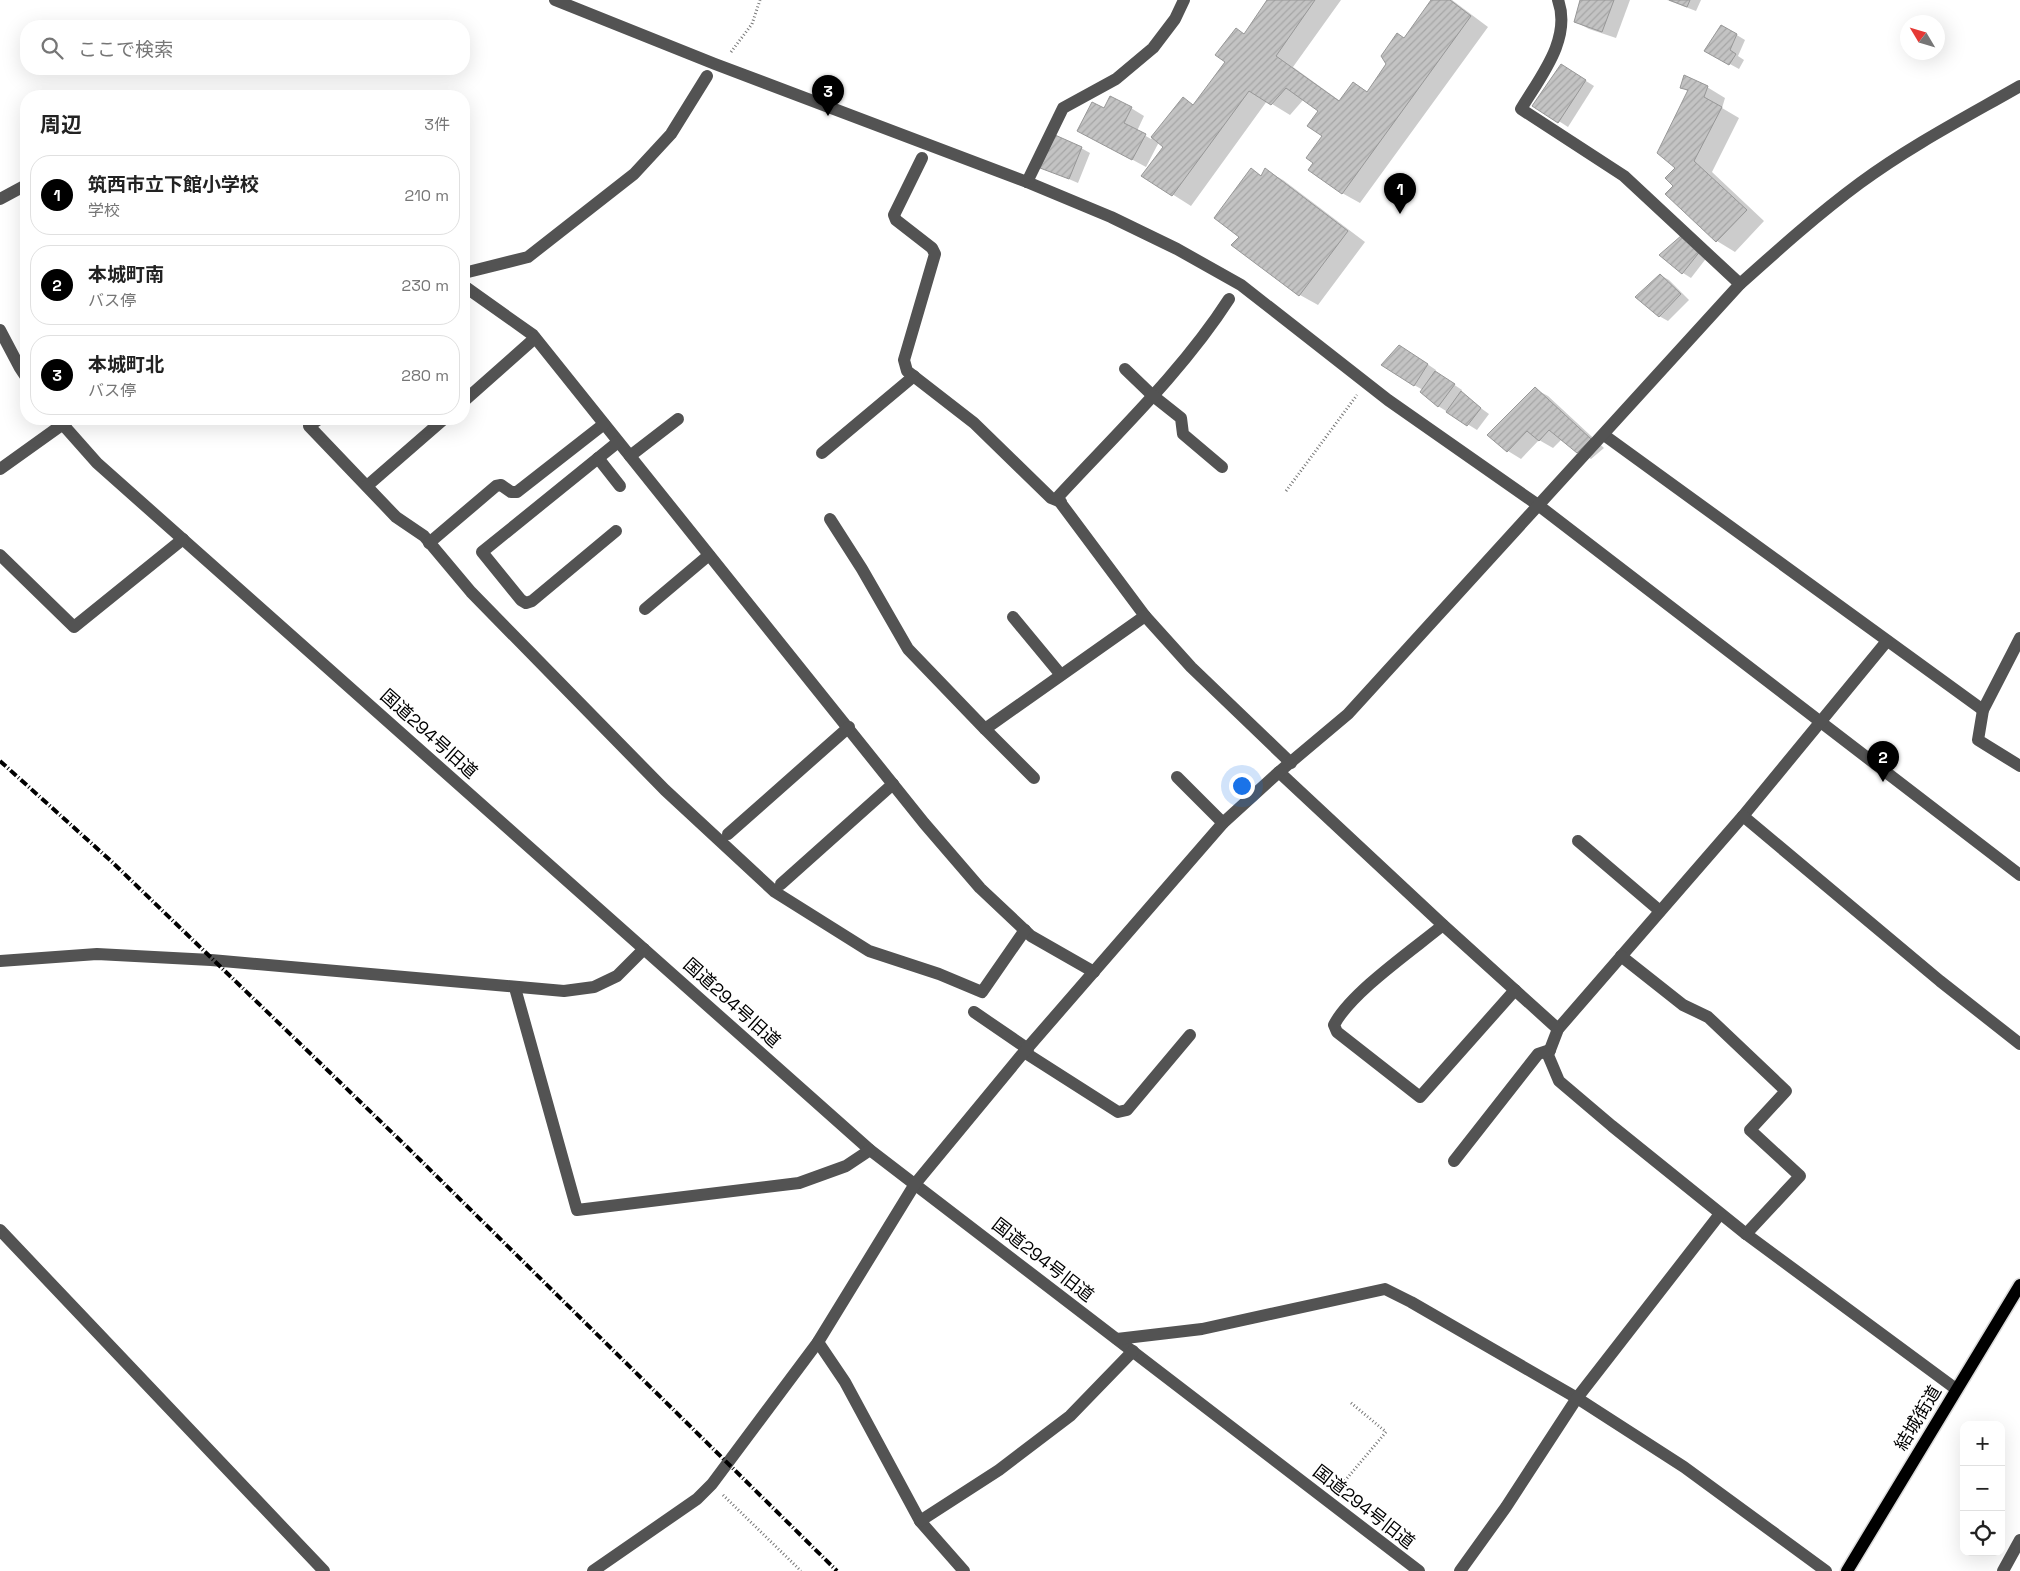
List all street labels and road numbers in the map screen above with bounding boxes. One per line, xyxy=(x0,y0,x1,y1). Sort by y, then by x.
street label: 国道294号旧道 xyxy=(376,684,483,783)
street label: 国道294号旧道 xyxy=(679,953,786,1052)
street label: 国道294号旧道 xyxy=(988,1213,1099,1307)
street label: 結城街道 xyxy=(1889,1381,1946,1455)
street label: 国道294号旧道 xyxy=(1309,1460,1420,1554)

